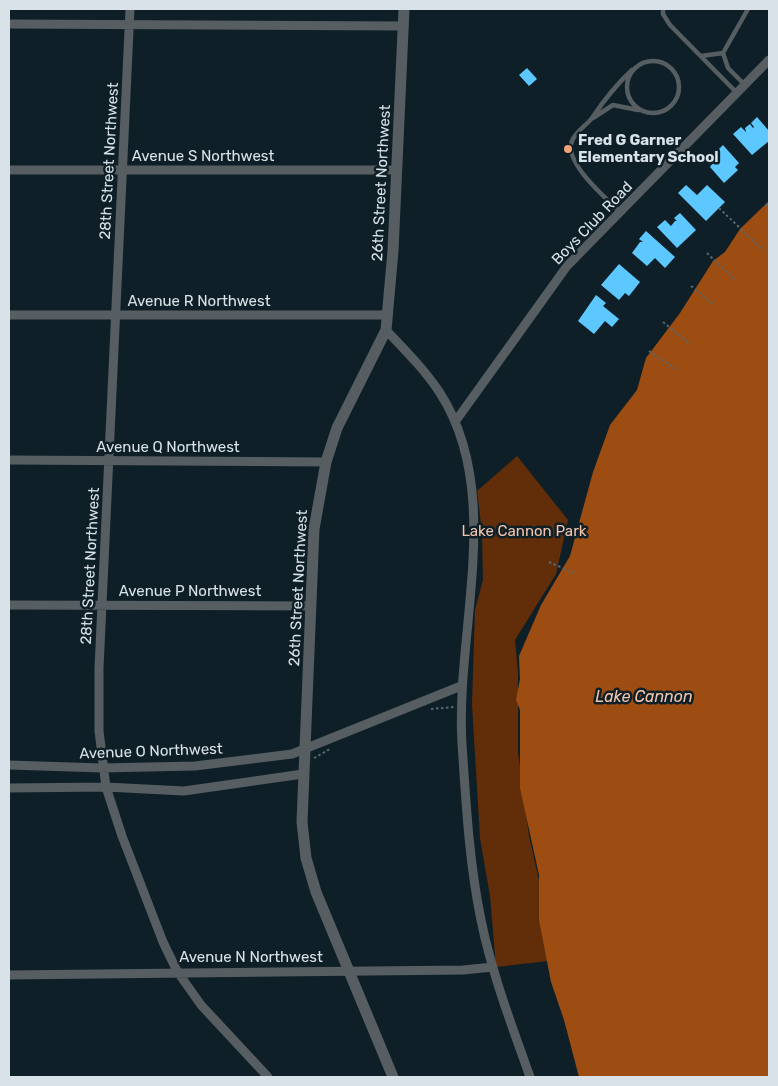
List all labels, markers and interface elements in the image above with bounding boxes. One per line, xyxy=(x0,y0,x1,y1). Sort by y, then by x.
street label: 28th Street Northwest xyxy=(96,82,122,240)
street label: 26th Street Northwest xyxy=(368,104,394,262)
place label: Fred G Garner Elementary School xyxy=(578,131,719,166)
marker: Fred G Garner Elementary School xyxy=(562,143,574,155)
street label: Avenue S Northwest xyxy=(132,147,274,165)
street label: Boys Club Road xyxy=(548,178,636,268)
street label: Avenue R Northwest xyxy=(127,292,271,310)
street label: Avenue Q Northwest xyxy=(96,438,240,456)
street label: 28th Street Northwest xyxy=(77,487,103,645)
street label: 26th Street Northwest xyxy=(285,509,311,667)
park label: Lake Cannon Park xyxy=(461,522,587,540)
street label: Avenue P Northwest xyxy=(119,582,261,600)
water label: Lake Cannon xyxy=(595,687,693,706)
street label: Avenue O Northwest xyxy=(79,739,223,762)
street label: Avenue N Northwest xyxy=(179,948,323,966)

